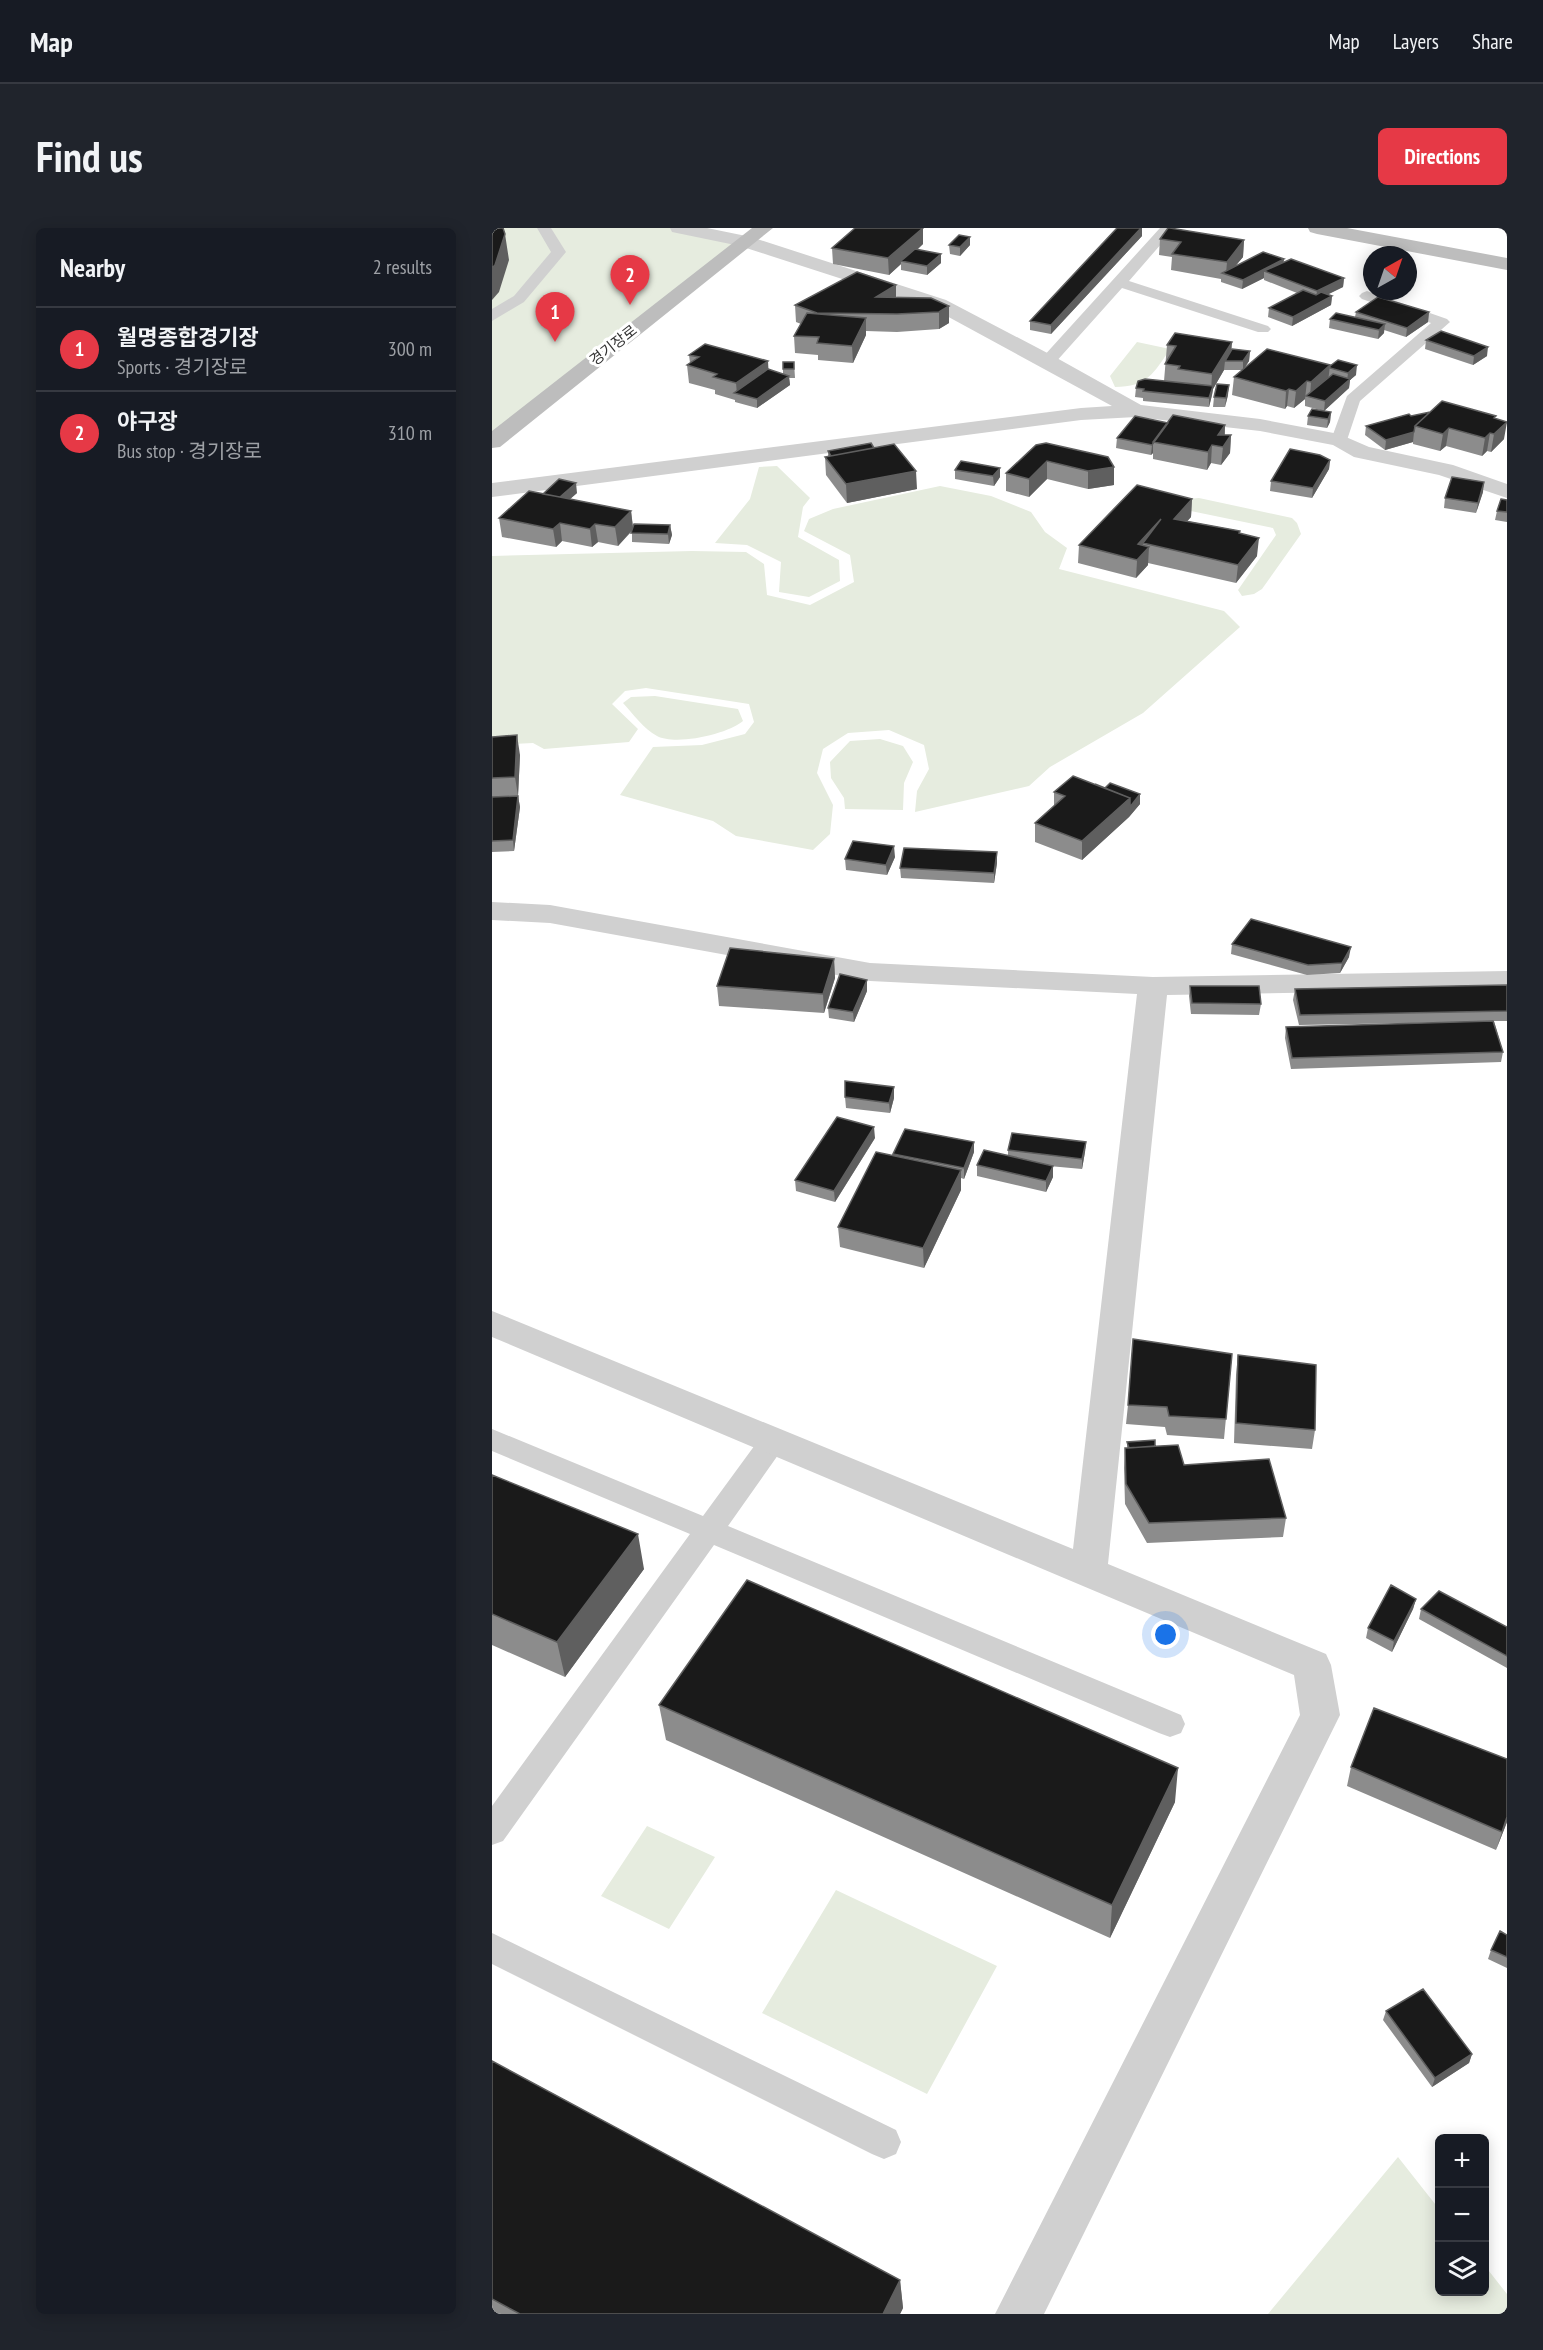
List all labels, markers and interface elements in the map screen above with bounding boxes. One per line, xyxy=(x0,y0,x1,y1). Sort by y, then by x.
text: Map xyxy=(30,23,73,60)
text: Map xyxy=(1329,28,1360,55)
text: Layers xyxy=(1393,28,1439,55)
text: Share xyxy=(1472,28,1513,55)
button: Directions xyxy=(1378,128,1507,185)
text: Find us xyxy=(36,129,143,184)
north arrow xyxy=(1363,246,1417,300)
text: Nearby xyxy=(60,251,125,284)
text: 2 results xyxy=(373,254,432,280)
pin: 2 xyxy=(610,256,650,305)
pin: 1 xyxy=(536,292,574,342)
street label: 경기장로 xyxy=(585,321,641,369)
text: 월명종합경기장 xyxy=(117,323,259,351)
text: 1 xyxy=(75,336,84,362)
text: 300 m xyxy=(388,336,432,362)
text: Sports · 경기장로 xyxy=(117,354,247,380)
text: 야구장 xyxy=(117,407,178,435)
text: 2 xyxy=(75,420,84,446)
text: 310 m xyxy=(388,420,432,446)
text: Bus stop · 경기장로 xyxy=(117,438,262,464)
your location xyxy=(1151,1620,1180,1649)
map controls xyxy=(1435,2134,1489,2296)
button: + xyxy=(1435,2134,1489,2188)
button: − xyxy=(1435,2188,1489,2242)
button: layers xyxy=(1435,2242,1489,2296)

